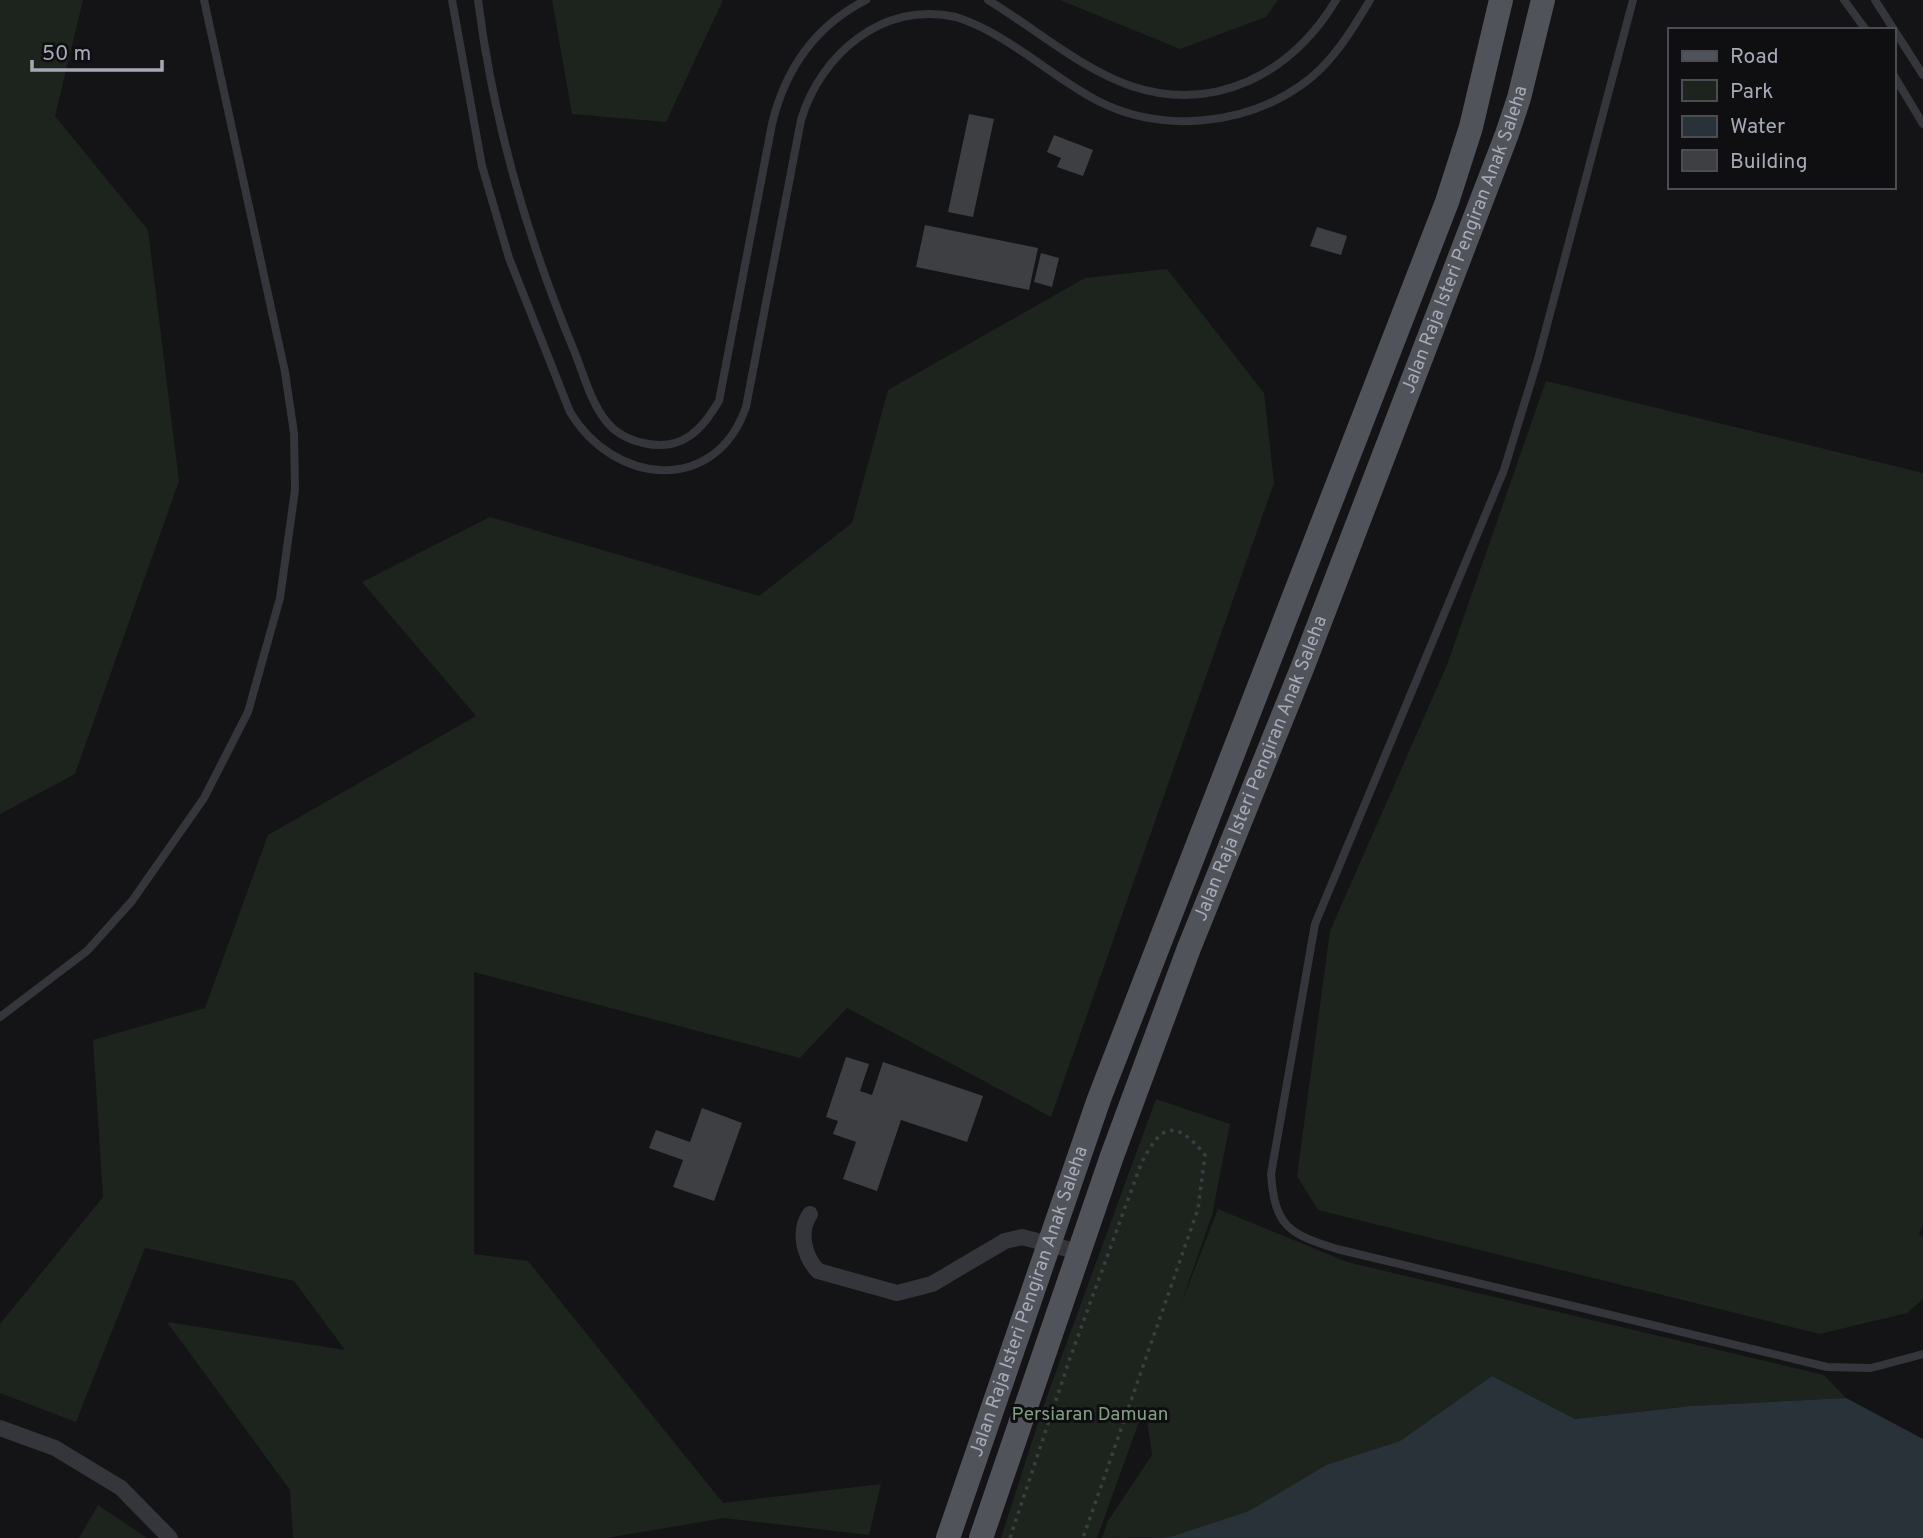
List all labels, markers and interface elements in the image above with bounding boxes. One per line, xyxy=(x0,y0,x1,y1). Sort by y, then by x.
scale bar xyxy=(32,28,161,72)
legend xyxy=(1668,28,1895,189)
text: 50 m xyxy=(42,41,91,68)
text: Road xyxy=(1730,44,1779,71)
text: Park xyxy=(1730,79,1773,106)
street label: Jalan Raja Isteri Pengiran Anak Saleha xyxy=(1397,83,1534,397)
text: Water xyxy=(1730,114,1785,141)
text: Building xyxy=(1730,149,1808,176)
street label: Jalan Raja Isteri Pengiran Anak Saleha xyxy=(1189,612,1333,925)
street label: Jalan Raja Isteri Pengiran Anak Saleha xyxy=(965,1143,1094,1460)
park label: Persiaran Damuan xyxy=(1012,1403,1168,1427)

